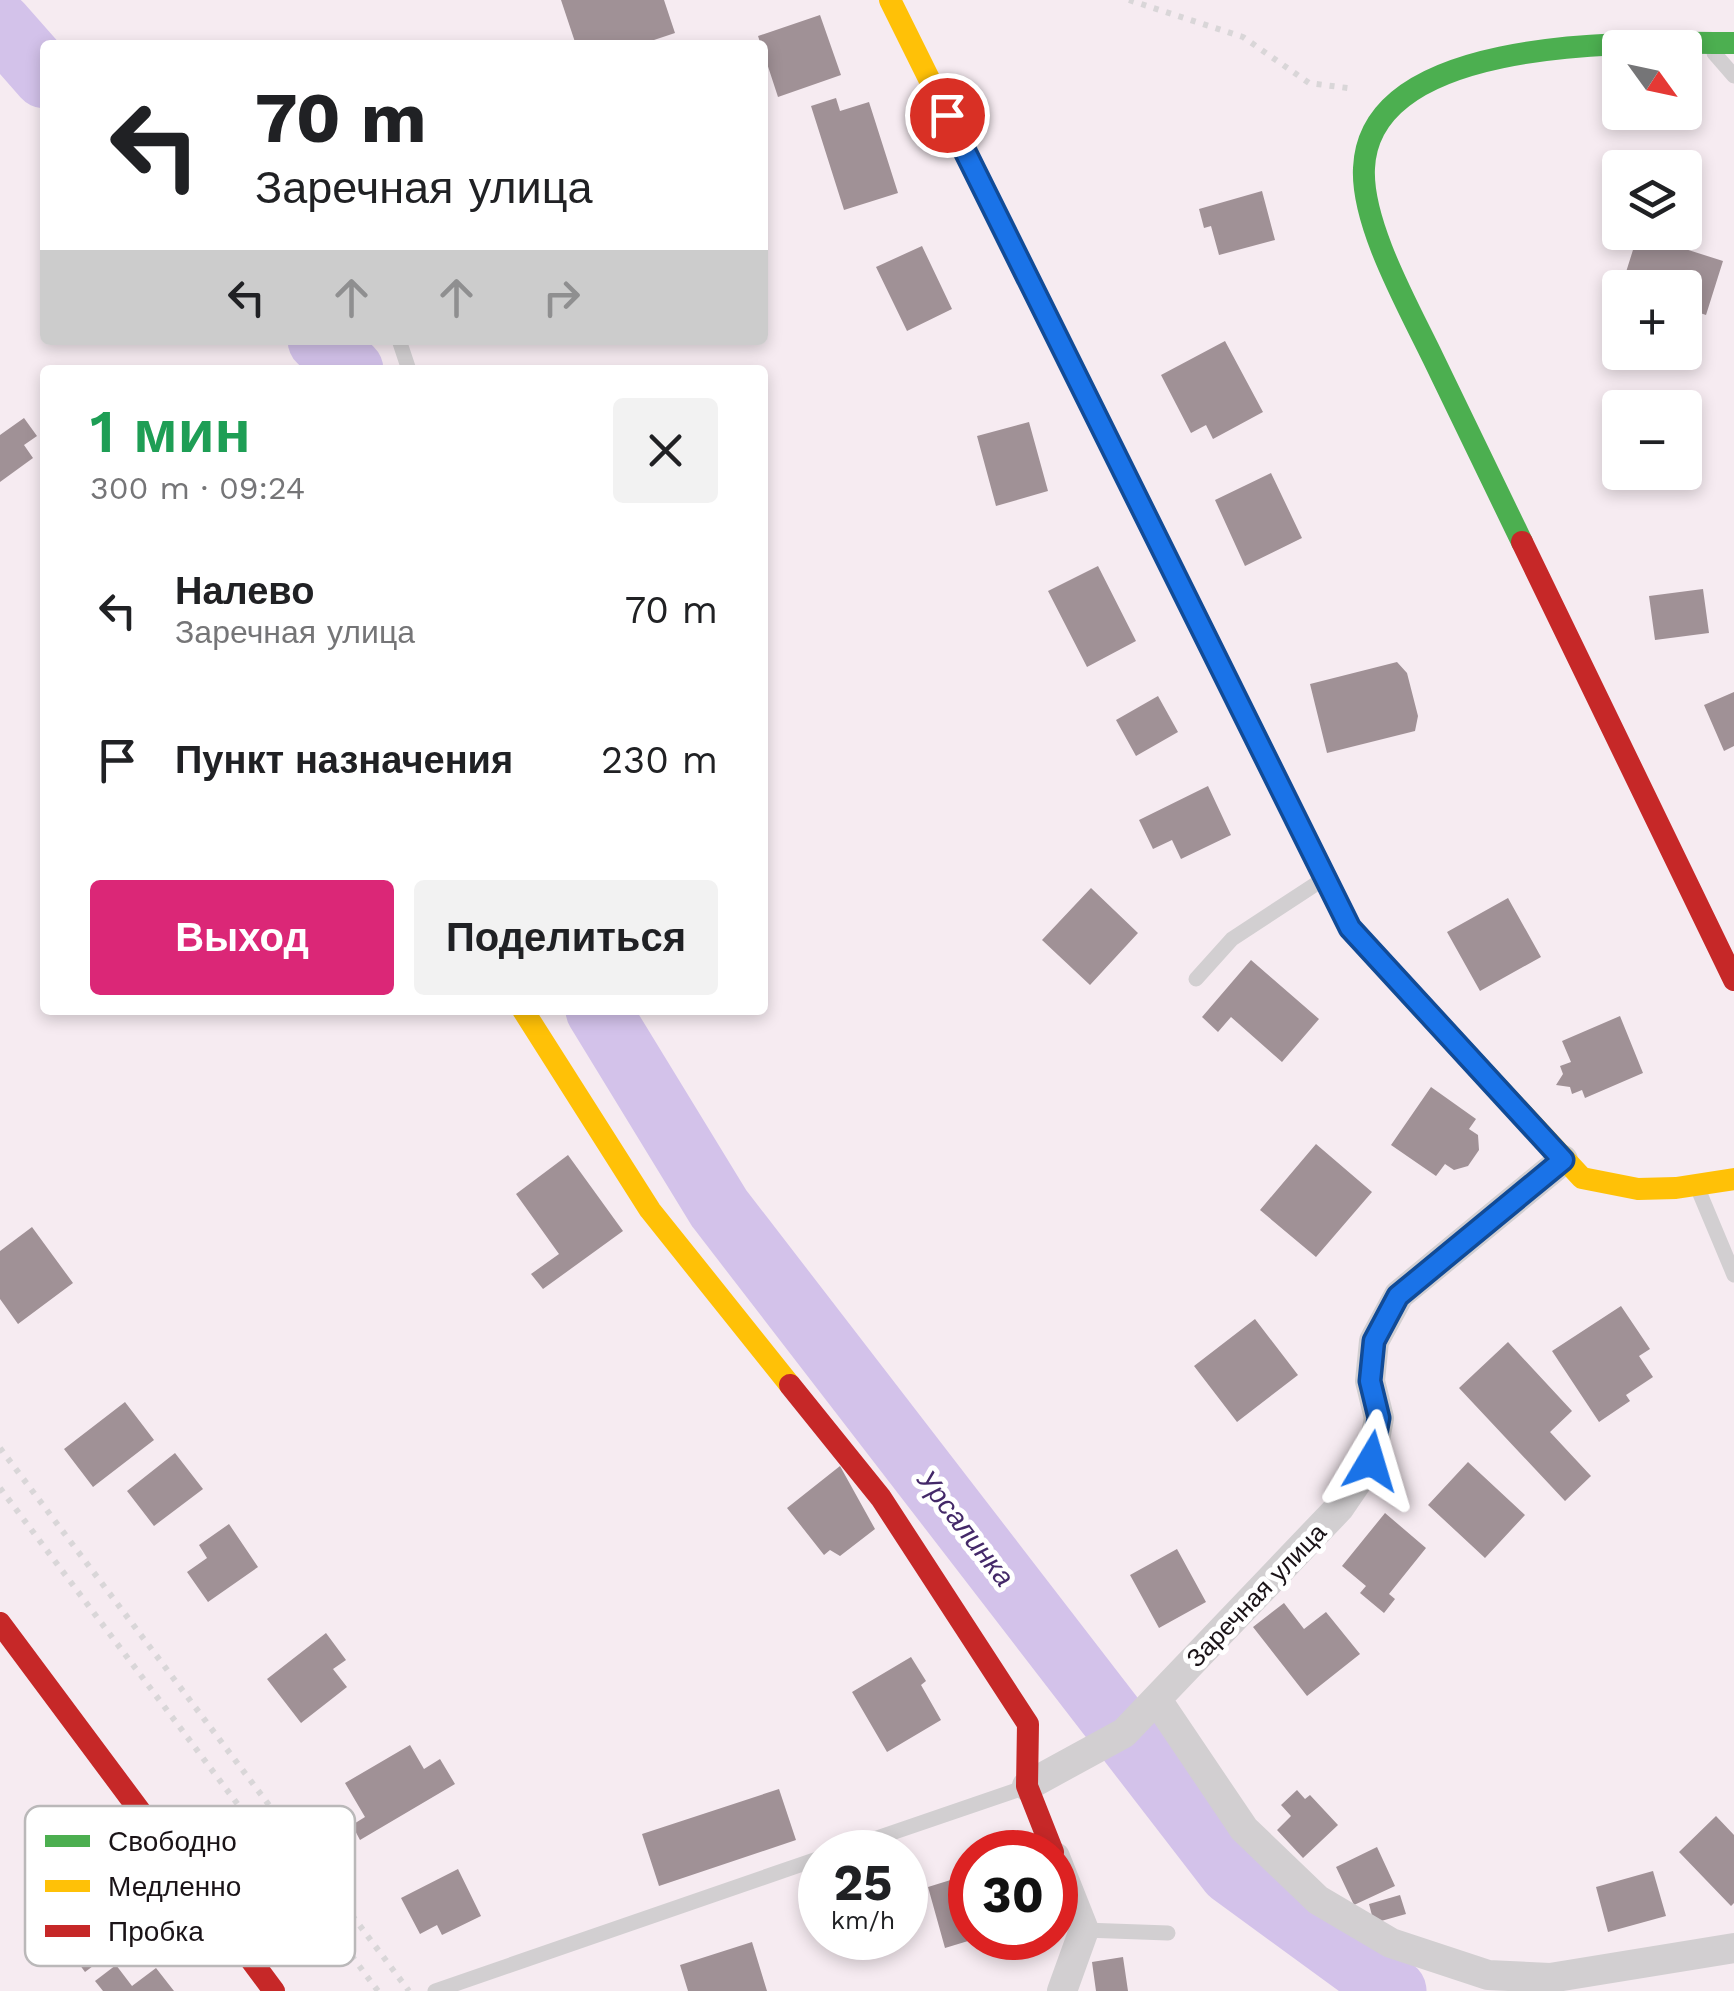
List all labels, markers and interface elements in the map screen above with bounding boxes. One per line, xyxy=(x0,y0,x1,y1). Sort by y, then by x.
north arrow xyxy=(1602,30,1702,130)
map controls xyxy=(1602,30,1702,490)
pin xyxy=(905,73,990,158)
text: 70 m xyxy=(255,77,427,159)
icon: left xyxy=(90,80,220,210)
icon: arrive xyxy=(920,88,975,143)
button: layers xyxy=(1602,150,1702,250)
text: Заречная улица xyxy=(255,161,593,214)
icon: left xyxy=(219,270,274,325)
icon: ahead xyxy=(324,270,379,325)
icon: ahead xyxy=(429,270,484,325)
icon: right xyxy=(534,270,589,325)
button: + xyxy=(1602,270,1702,370)
button: − xyxy=(1602,390,1702,490)
text: 1 мин xyxy=(90,396,251,467)
button: close xyxy=(613,398,718,503)
text: 300 m · 09:24 xyxy=(90,469,305,507)
text: Налево xyxy=(175,569,314,613)
icon: left xyxy=(90,583,145,638)
text: 70 m xyxy=(625,588,718,632)
text: Заречная улица xyxy=(175,613,415,651)
icon: arrive xyxy=(90,733,145,788)
text: Пункт назначения xyxy=(175,738,513,782)
text: 230 m xyxy=(601,738,718,782)
button: Выход xyxy=(90,880,394,995)
button: Поделиться xyxy=(414,880,718,995)
position arrow xyxy=(1319,1409,1423,1513)
water label: Урсалинка xyxy=(910,1463,1021,1593)
street label: Заречная улица xyxy=(1181,1518,1332,1673)
legend xyxy=(25,1806,355,1966)
text: Свободно xyxy=(108,1825,237,1858)
speed limit sign: 30 xyxy=(948,1830,1078,1960)
text: 25 xyxy=(834,1853,892,1912)
text: Медленно xyxy=(108,1870,241,1903)
text: km/h xyxy=(831,1906,895,1935)
text: Пробка xyxy=(108,1915,204,1948)

